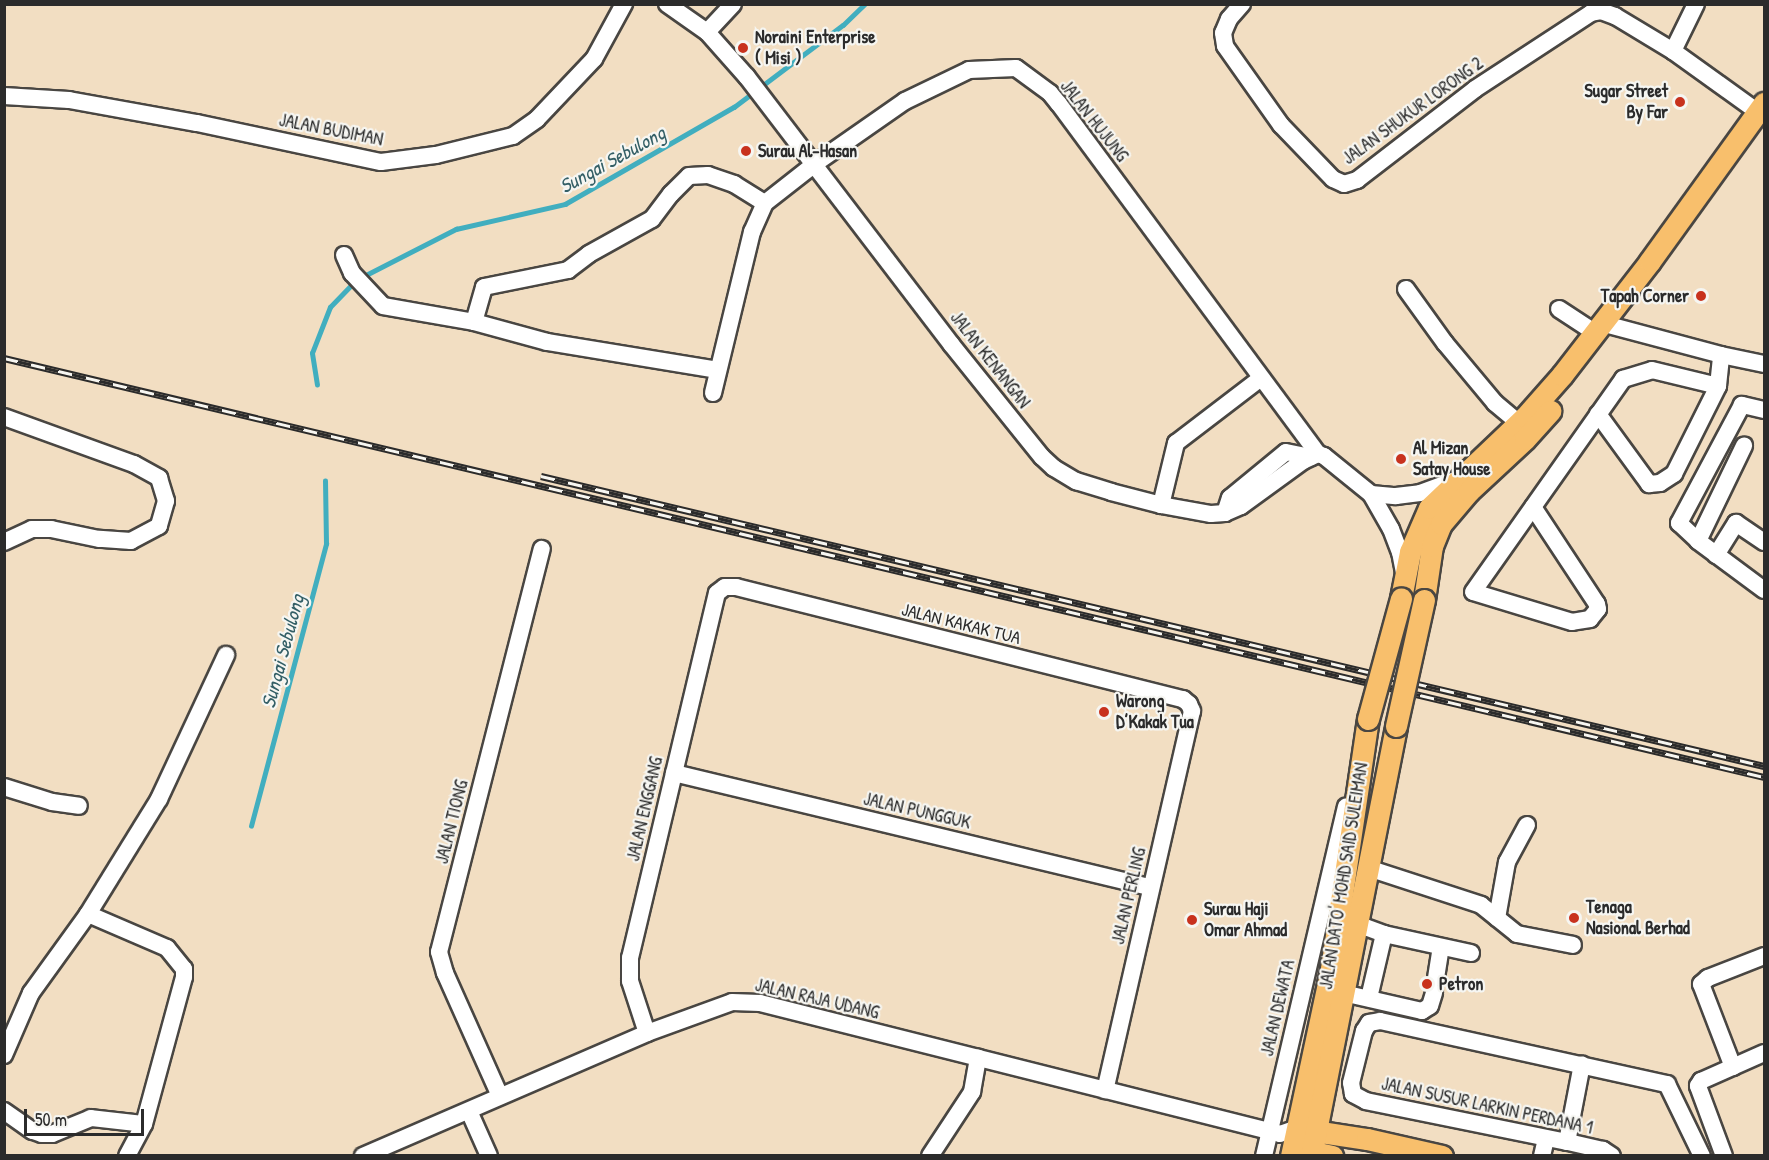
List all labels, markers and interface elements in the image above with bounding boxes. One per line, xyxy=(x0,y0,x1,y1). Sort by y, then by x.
place label: Noraini Enterprise ( Misi ) xyxy=(755,27,875,70)
marker: Noraini Enterprise ( Misi ) xyxy=(736,41,750,55)
street label: JALAN SHUKUR LORONG 2 xyxy=(1338,53,1488,169)
street label: JALAN HUJUNG xyxy=(1055,76,1133,166)
place label: Sugar Street By Far xyxy=(1584,81,1668,124)
marker: Sugar Street By Far xyxy=(1673,95,1687,109)
street label: JALAN BUDIMAN xyxy=(277,109,385,151)
water label: Sungai Sebulong xyxy=(555,120,669,198)
place label: Surau Al-Hasan xyxy=(758,140,857,162)
marker: Surau Al-Hasan xyxy=(739,144,753,158)
place label: Tapah Corner xyxy=(1601,285,1689,307)
marker: Tapah Corner xyxy=(1694,289,1708,303)
street label: JALAN KENANGAN xyxy=(945,307,1035,413)
place label: Al Mizan Satay House xyxy=(1413,438,1490,480)
marker: Al Mizan Satay House xyxy=(1394,452,1408,466)
water label: Sungai Sebulong xyxy=(255,592,309,710)
street label: JALAN KAKAK TUA xyxy=(899,599,1023,649)
place label: Warong D’Kakak Tua xyxy=(1116,691,1194,734)
marker: Warong D’Kakak Tua xyxy=(1097,705,1111,719)
street label: JALAN ENGGANG xyxy=(623,755,667,863)
street label: JALAN DATO' MOHD SAID SULEIMAN xyxy=(1315,761,1373,991)
street label: JALAN TIONG xyxy=(431,778,473,866)
street label: JALAN PUNGGUK xyxy=(861,788,973,834)
street label: JALAN PERLING xyxy=(1107,846,1151,946)
place label: Tenaga Nasional Berhad xyxy=(1586,897,1690,940)
place label: Surau Haji Omar Ahmad xyxy=(1204,899,1287,942)
marker: Tenaga Nasional Berhad xyxy=(1567,911,1581,925)
marker: Surau Haji Omar Ahmad xyxy=(1185,913,1199,927)
street label: JALAN DEWATA xyxy=(1256,958,1300,1058)
place label: Petron xyxy=(1439,973,1483,995)
street label: JALAN RAJA UDANG xyxy=(753,974,881,1024)
marker: Petron xyxy=(1420,977,1434,991)
street label: JALAN SUSUR LARKIN PERDANA 1 xyxy=(1379,1073,1595,1139)
scale bar xyxy=(27,1097,147,1135)
text: 50 m xyxy=(35,1107,67,1132)

